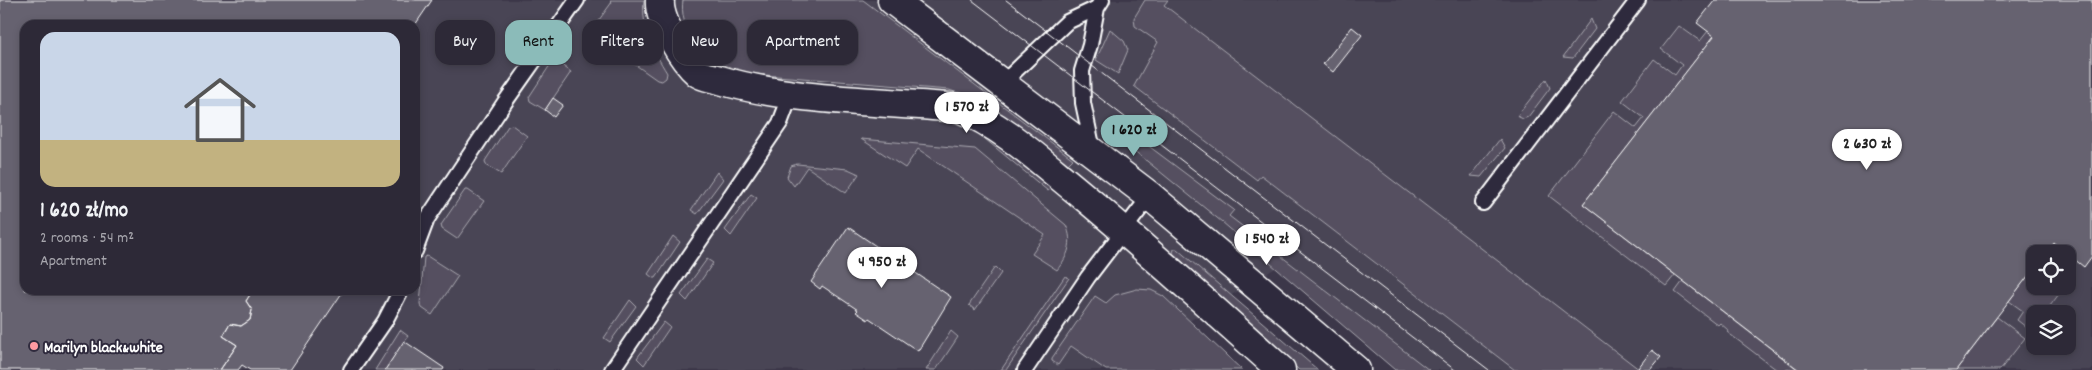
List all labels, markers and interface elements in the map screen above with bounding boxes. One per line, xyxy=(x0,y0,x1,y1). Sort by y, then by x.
chip: Buy xyxy=(435,20,495,65)
chip: Rent xyxy=(505,20,572,65)
chip: Filters xyxy=(582,20,663,65)
chip: New xyxy=(673,20,737,65)
chip: Apartment xyxy=(747,20,858,65)
icon: home xyxy=(175,65,265,155)
pin: 1 570 zł xyxy=(915,92,1019,134)
text: 1 570 zł xyxy=(945,96,989,119)
pin: 1 620 zł xyxy=(1082,114,1186,157)
text: 1 620 zł xyxy=(1112,119,1156,142)
pin: 2 630 zł xyxy=(1815,128,1919,171)
text: 2 630 zł xyxy=(1843,133,1891,156)
text: 1 620 zł/mo xyxy=(40,197,128,227)
pin: 1 540 zł xyxy=(1215,224,1319,266)
text: 2 rooms · 54 m² xyxy=(40,227,134,250)
text: 1 540 zł xyxy=(1245,228,1289,251)
map controls xyxy=(2026,245,2076,355)
button: locate xyxy=(2026,245,2076,295)
pin: 4 950 zł xyxy=(830,246,934,289)
text: Apartment xyxy=(40,250,107,273)
text: 4 950 zł xyxy=(858,251,906,274)
button: layers xyxy=(2026,305,2076,355)
place label: Marilyn black&white xyxy=(44,337,163,360)
marker: Marilyn black&white xyxy=(28,340,40,352)

